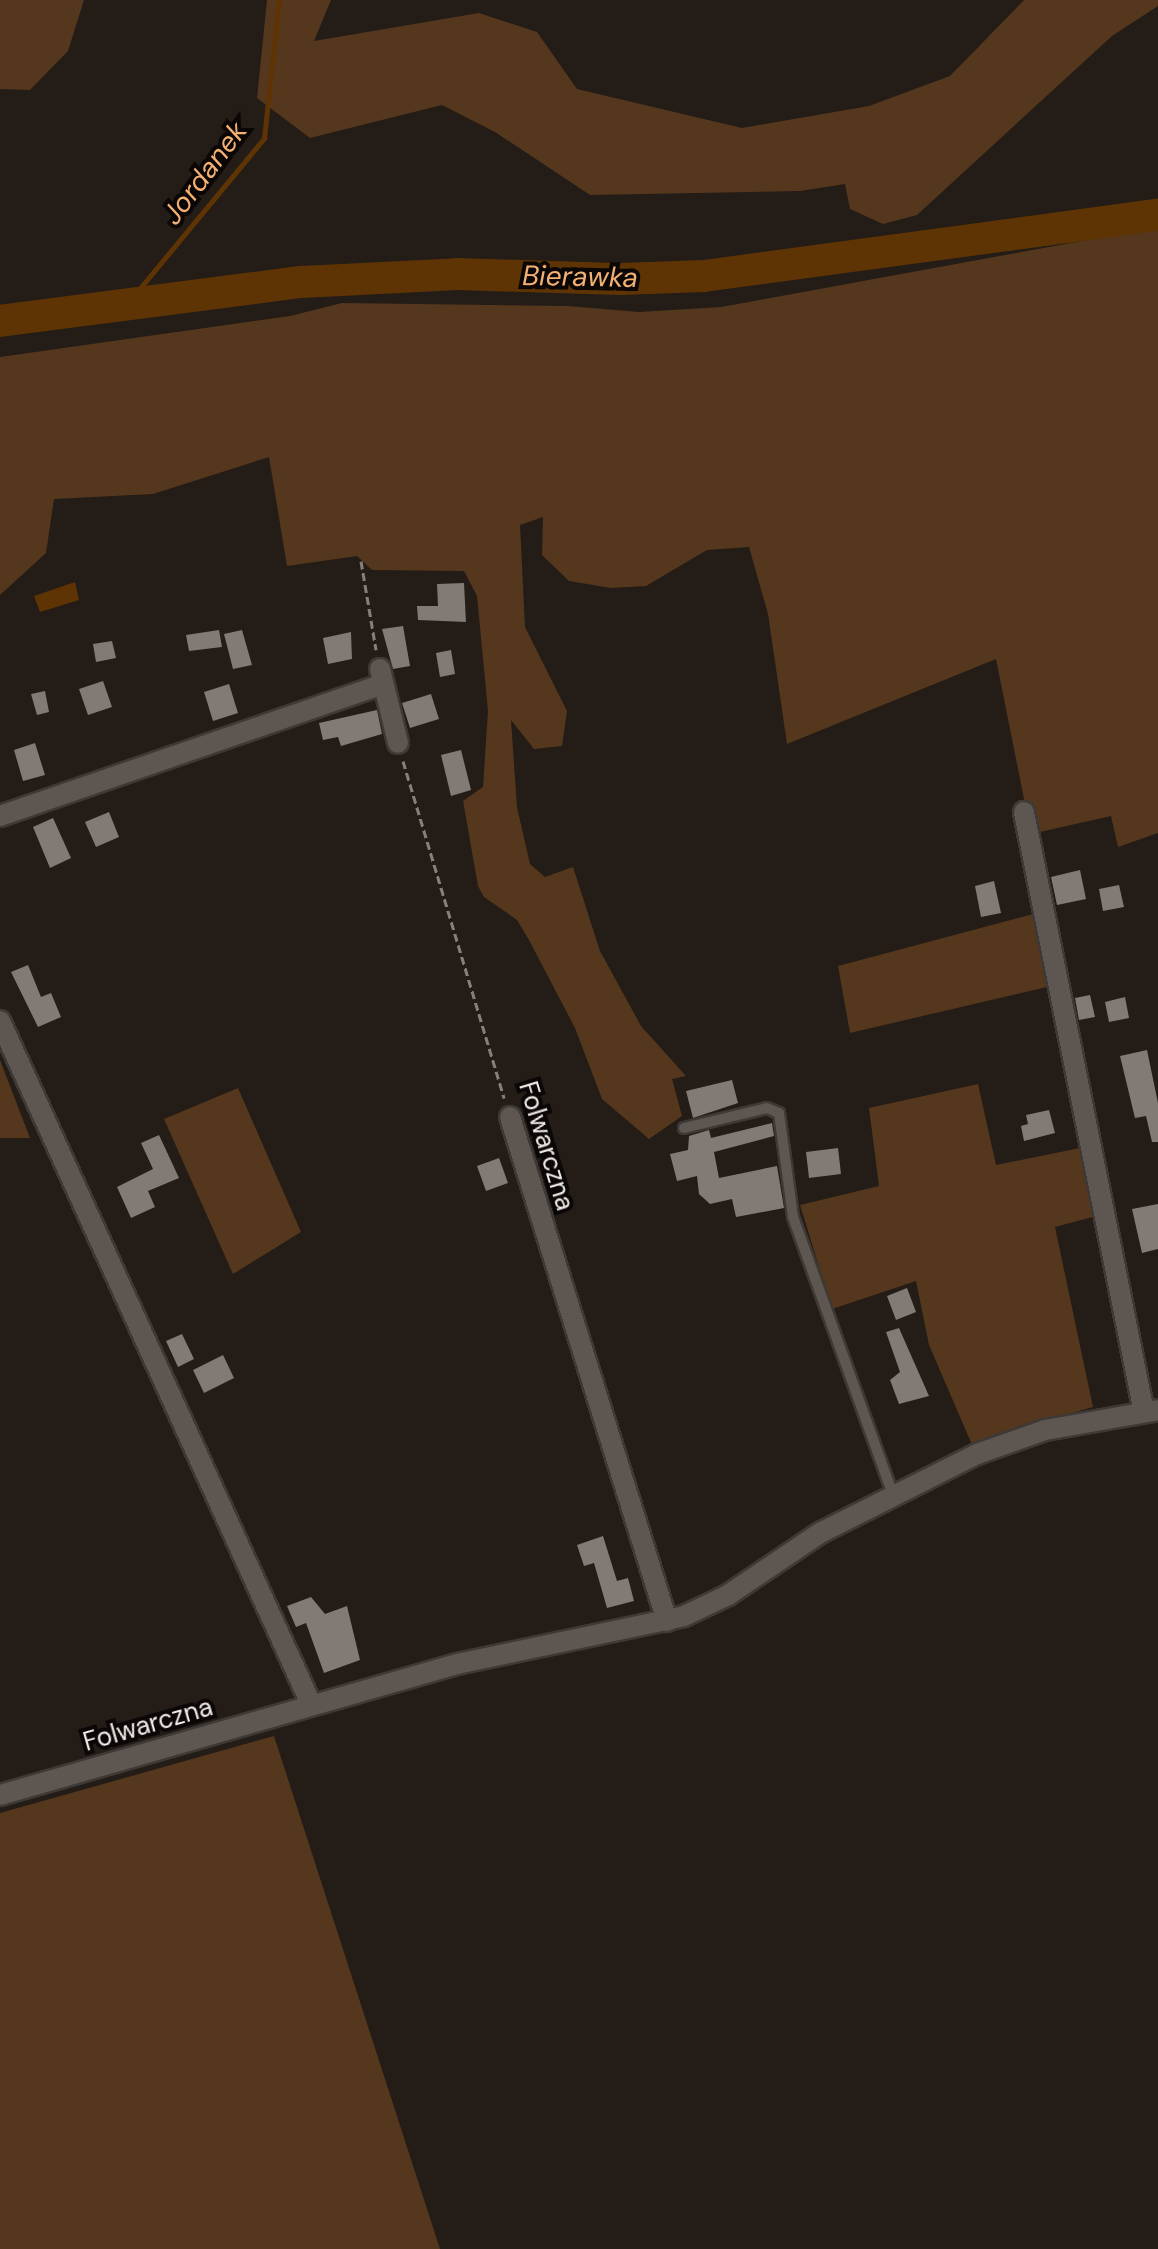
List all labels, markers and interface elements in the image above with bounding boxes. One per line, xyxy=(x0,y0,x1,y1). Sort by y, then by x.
water label: Jordanek xyxy=(156,115,254,231)
water label: Bierawka xyxy=(522,259,638,295)
street label: Folwarczna xyxy=(512,1078,580,1214)
street label: Folwarczna xyxy=(80,1692,216,1758)

